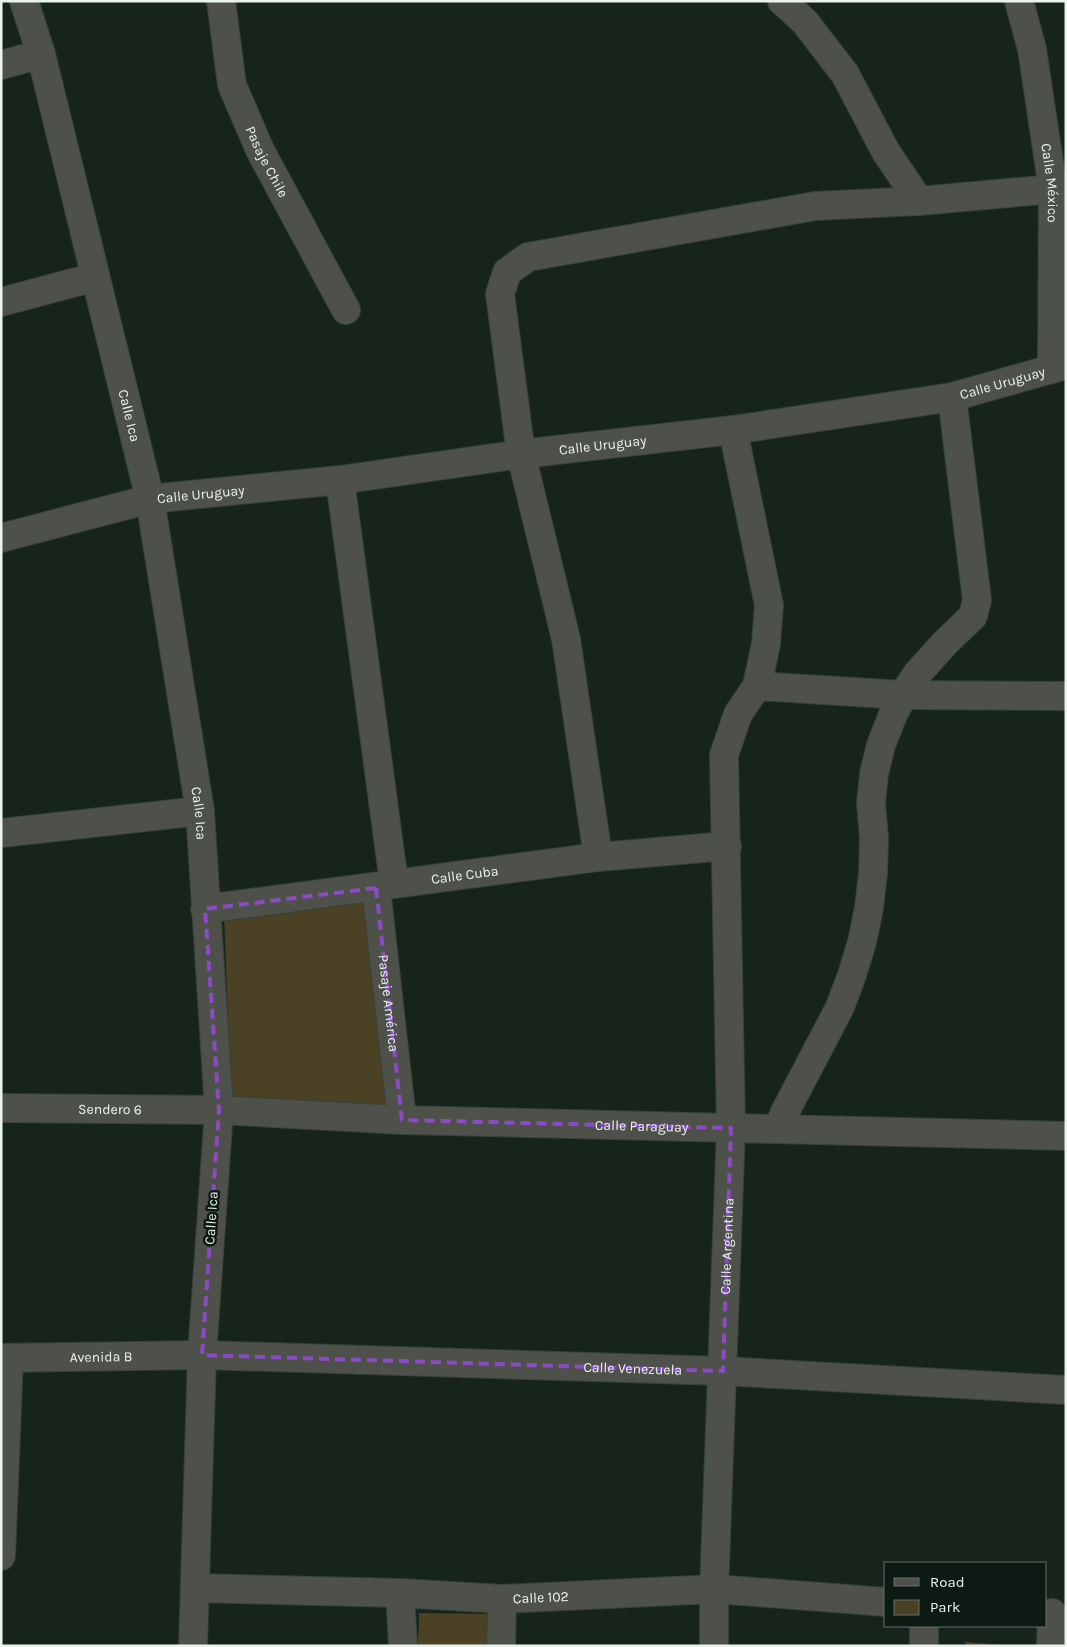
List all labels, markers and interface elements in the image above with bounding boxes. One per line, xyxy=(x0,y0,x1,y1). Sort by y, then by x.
street label: Pasaje Chile xyxy=(242,124,292,200)
street label: Calle México xyxy=(1037,142,1061,223)
street label: Calle Uruguay xyxy=(958,363,1048,403)
street label: Calle Ica xyxy=(114,388,144,444)
street label: Calle Uruguay xyxy=(558,432,648,459)
street label: Calle Uruguay xyxy=(156,482,246,507)
street label: Calle Ica xyxy=(187,785,210,840)
street label: Calle Cuba xyxy=(430,862,500,888)
street label: Pasaje América xyxy=(375,954,402,1053)
street label: Sendero 6 xyxy=(78,1101,142,1118)
street label: Calle Paraguay xyxy=(595,1117,689,1136)
street label: Calle Ica xyxy=(201,1191,222,1245)
street label: Calle Argentina xyxy=(717,1198,737,1295)
street label: Avenida B xyxy=(70,1348,132,1366)
street label: Calle Venezuela xyxy=(583,1359,682,1379)
legend xyxy=(884,1562,1047,1627)
text: Road xyxy=(930,1573,965,1591)
street label: Calle 102 xyxy=(512,1588,569,1607)
text: Park xyxy=(930,1598,960,1616)

